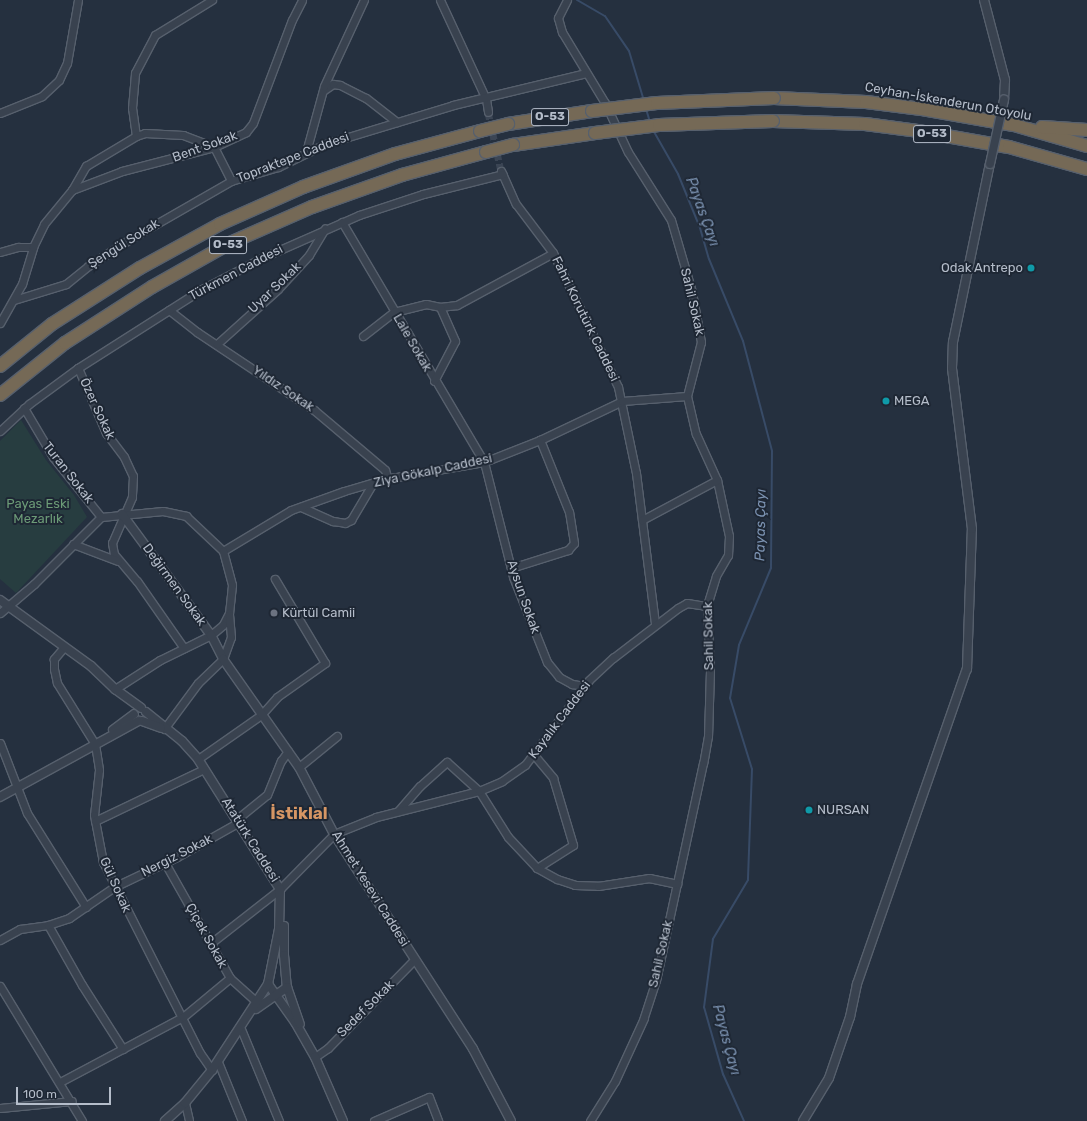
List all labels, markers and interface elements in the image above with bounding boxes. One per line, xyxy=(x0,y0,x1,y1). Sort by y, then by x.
street label: Ceyhan-İskenderun Otoyolu xyxy=(863,80,1033,124)
road number: O-53 xyxy=(531,107,569,127)
road number: O-53 xyxy=(913,124,951,144)
street label: Bent Sokak xyxy=(170,128,240,166)
street label: Topraktepe Caddesi xyxy=(235,129,351,187)
water label: Payas Çayı xyxy=(682,175,722,249)
street label: Şengül Sokak xyxy=(85,216,163,272)
road number: O-53 xyxy=(209,235,247,255)
street label: Türkmen Caddesi xyxy=(186,242,286,304)
street label: Fahri Korutürk Caddesi xyxy=(548,254,622,384)
street label: Uyar Sokak xyxy=(245,259,305,317)
place label: Odak Antrepo xyxy=(941,260,1023,276)
marker: Odak Antrepo xyxy=(1026,263,1036,273)
street label: Sahil Sokak xyxy=(677,267,707,337)
street label: Lale Sokak xyxy=(389,311,435,375)
street label: Yıldız Sokak xyxy=(249,363,317,415)
street label: Özer Sokak xyxy=(76,375,118,443)
place label: MEGA xyxy=(894,393,929,409)
marker: MEGA xyxy=(881,396,891,406)
street label: Turan Sokak xyxy=(39,439,97,507)
street label: Ziya Gökalp Caddesi xyxy=(372,451,494,491)
water label: Payas Çayı xyxy=(752,489,770,561)
park label: Payas Eski Mezarlık xyxy=(6,497,70,528)
street label: Değirmen Sokak xyxy=(139,541,209,629)
street label: Aysun Sokak xyxy=(503,558,543,636)
street label: Sahil Sokak xyxy=(701,602,717,670)
place label: Kürtül Camii xyxy=(282,605,355,621)
marker: Kürtül Camii xyxy=(269,608,279,618)
street label: Kayalık Caddesi xyxy=(526,678,594,762)
street label: Atatürk Caddesi xyxy=(218,795,282,885)
place label: NURSAN xyxy=(817,802,869,818)
district label: İstiklal xyxy=(270,804,328,824)
marker: NURSAN xyxy=(804,805,814,815)
street label: Ahmet Yesevi Caddesi xyxy=(328,828,412,950)
street label: Nergiz Sokak xyxy=(139,831,215,881)
street label: Gül Sokak xyxy=(96,855,134,915)
street label: Çiçek Sokak xyxy=(182,901,230,971)
street label: Sahil Sokak xyxy=(646,919,676,989)
street label: Sedef Sokak xyxy=(334,977,398,1041)
water label: Payas Çayı xyxy=(709,1003,743,1077)
scale bar xyxy=(18,1079,113,1105)
text: 100 m xyxy=(23,1087,57,1101)

